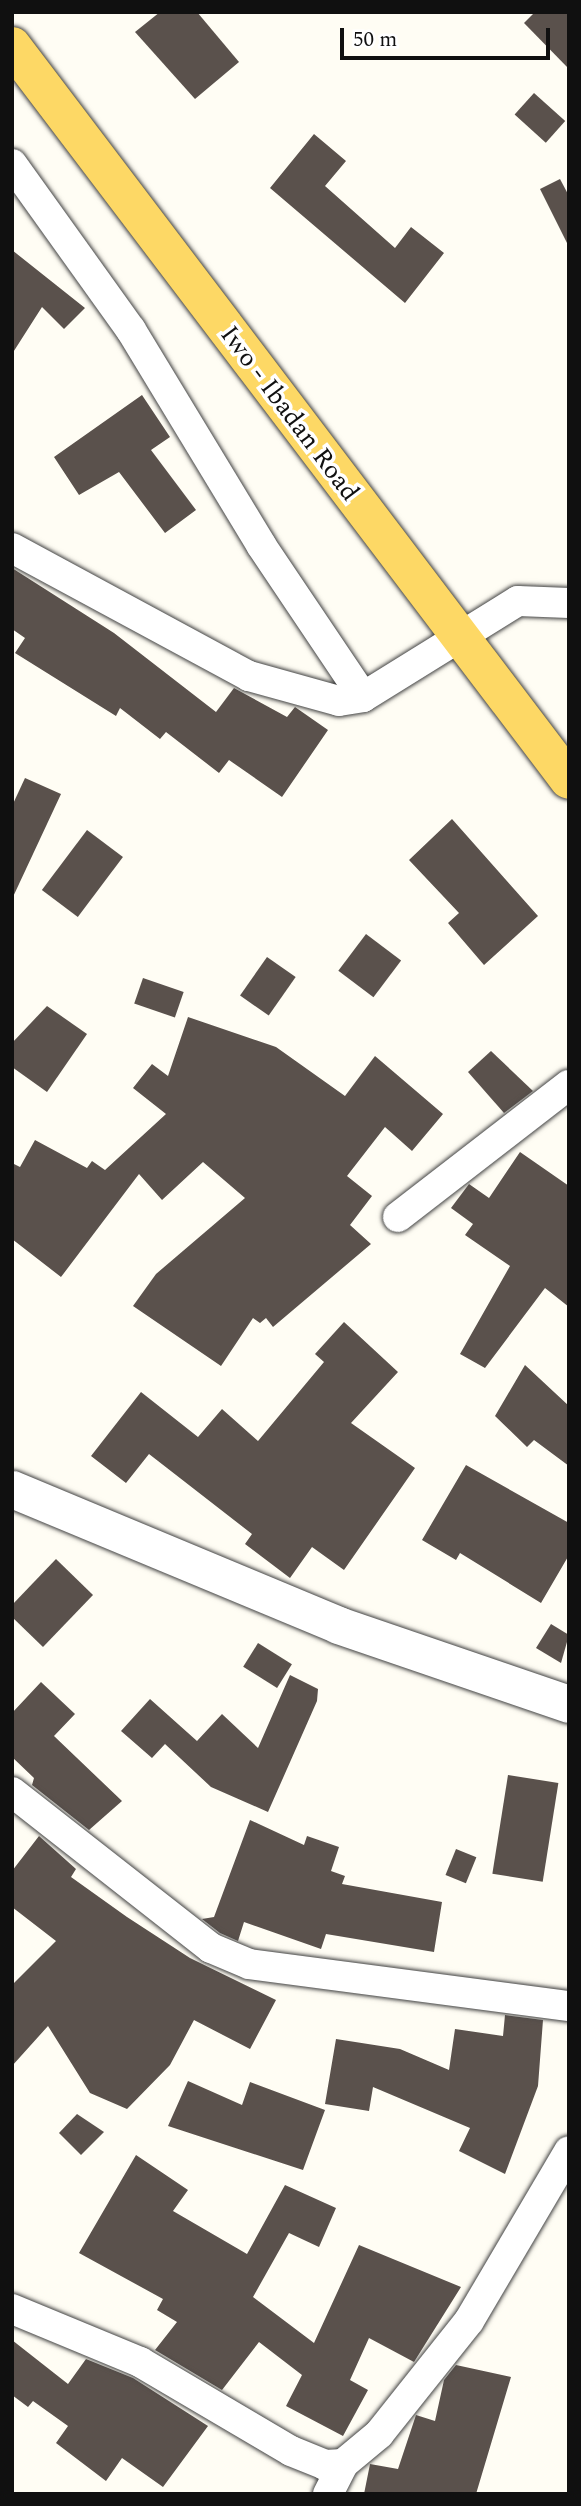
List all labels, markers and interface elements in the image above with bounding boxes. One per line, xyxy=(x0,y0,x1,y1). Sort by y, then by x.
scale bar xyxy=(343,14,553,58)
text: 50 m xyxy=(353,24,397,56)
street label: Iwo - Ibadan Road xyxy=(213,320,365,508)

